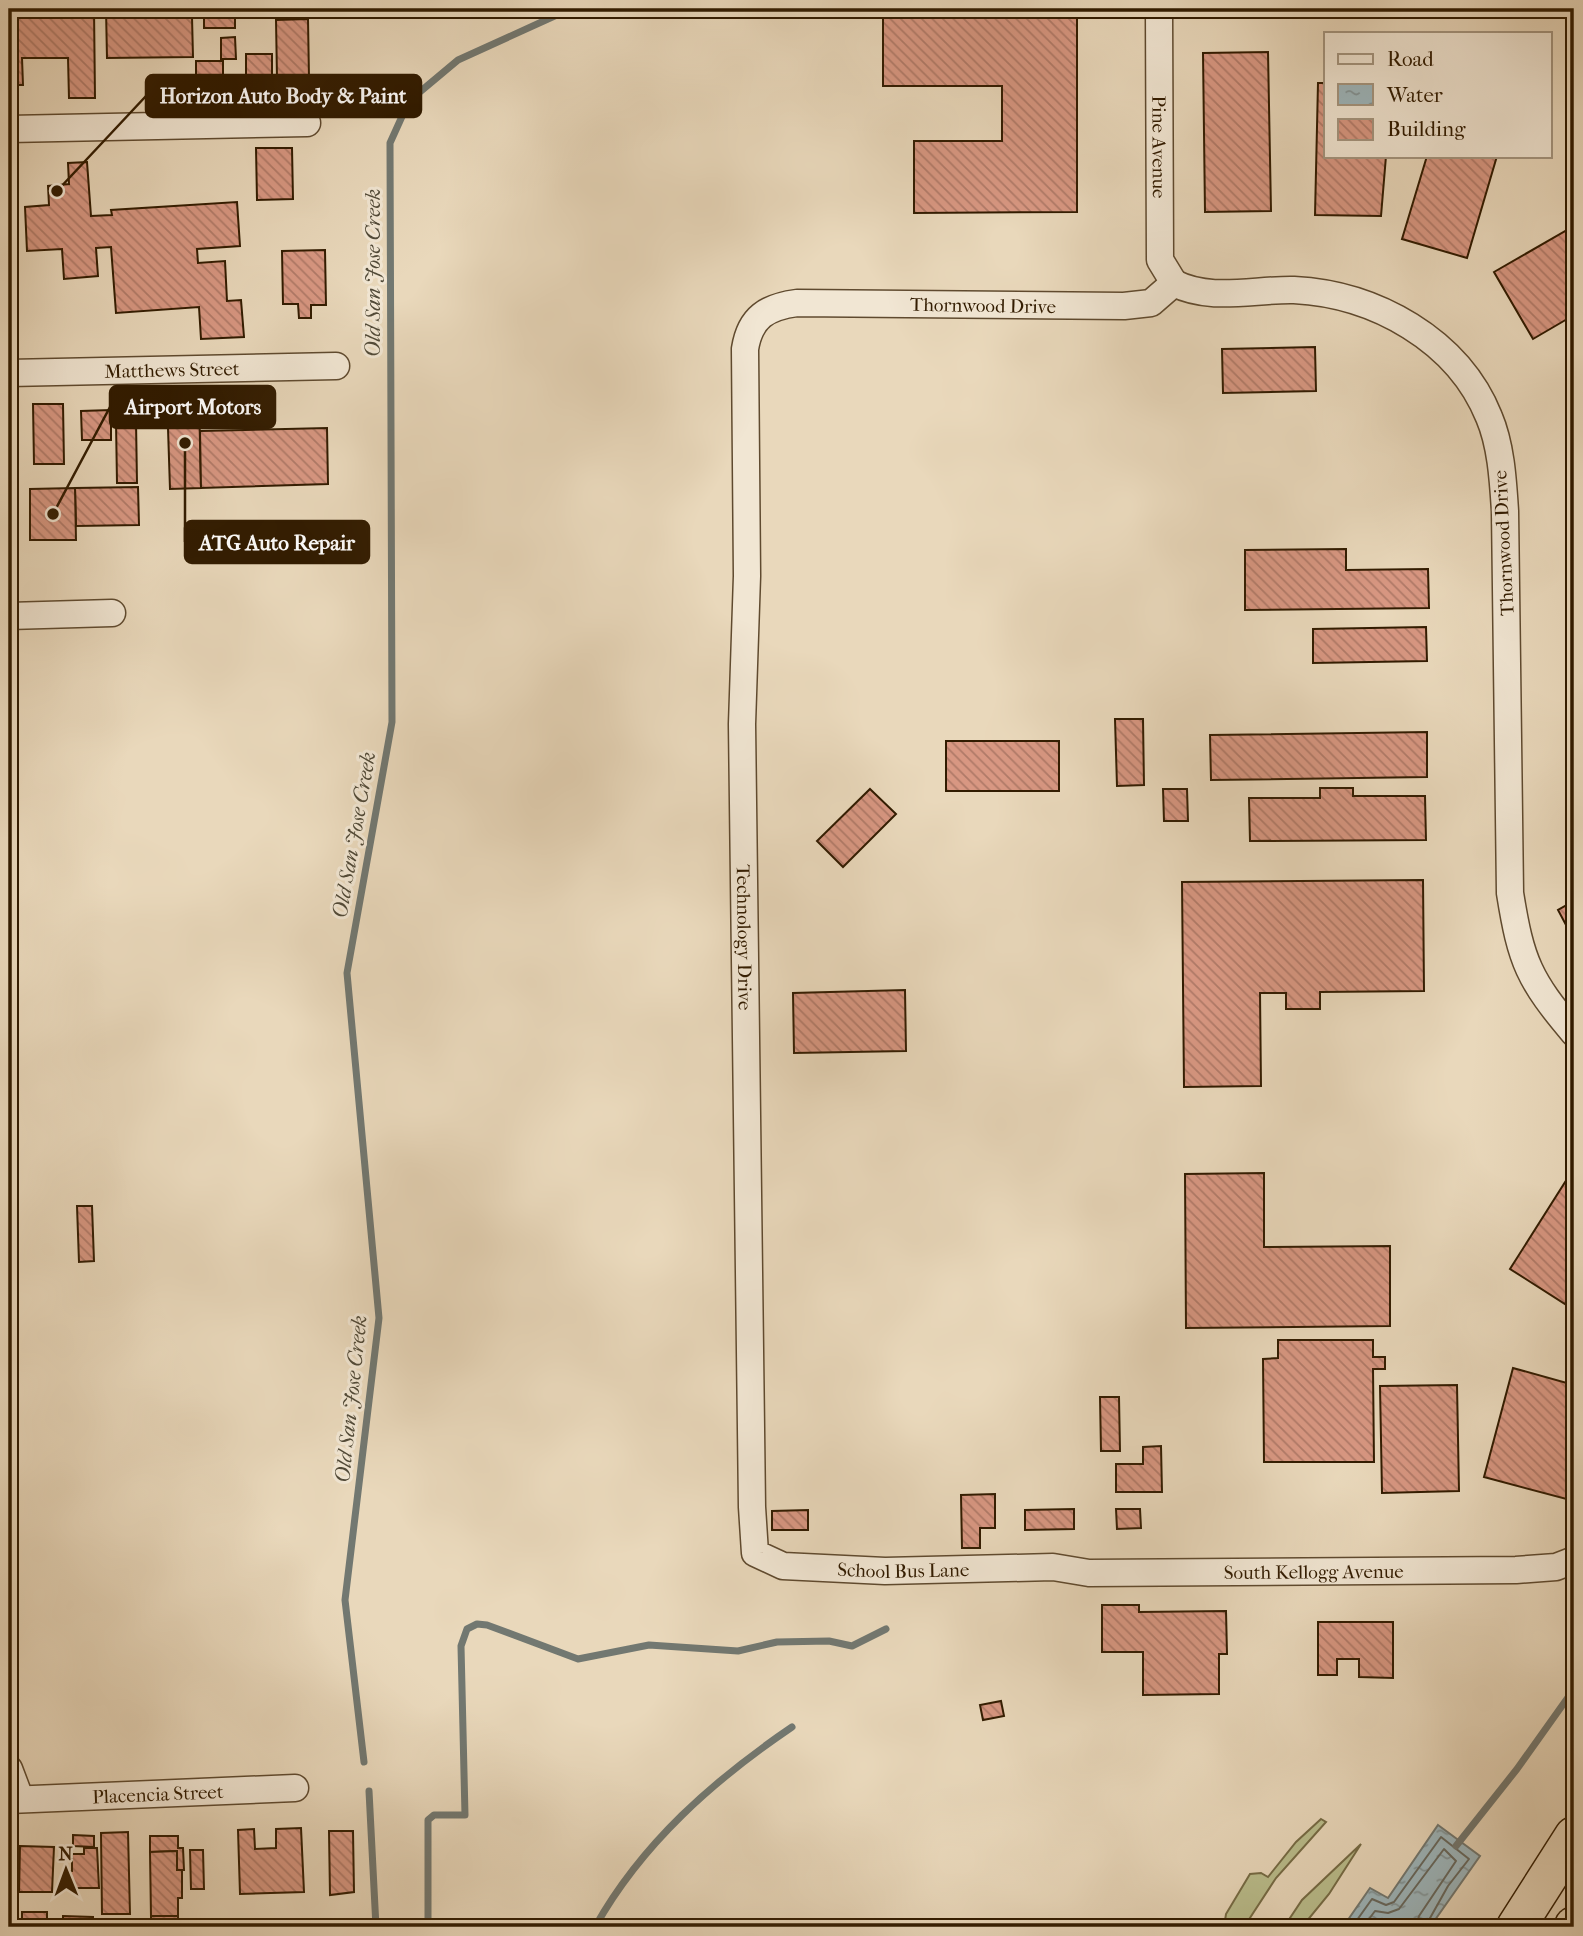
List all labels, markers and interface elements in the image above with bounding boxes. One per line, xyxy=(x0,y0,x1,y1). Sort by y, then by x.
legend xyxy=(1324,32,1552,158)
text: Road xyxy=(1387,47,1434,71)
callout: Horizon Auto Body & Paint xyxy=(146,75,421,117)
text: Water xyxy=(1386,83,1443,107)
text: Horizon Auto Body & Paint xyxy=(159,84,407,108)
street label: Pine Avenue xyxy=(1147,96,1170,198)
text: Building xyxy=(1387,117,1466,141)
water label: Old San Jose Creek xyxy=(361,189,385,357)
street label: Thornwood Drive xyxy=(910,294,1056,318)
street label: Matthews Street xyxy=(104,358,240,383)
callout: Airport Motors xyxy=(110,386,275,428)
text: Airport Motors xyxy=(123,395,261,419)
street label: Thornwood Drive xyxy=(1489,470,1519,616)
callout: ATG Auto Repair xyxy=(185,521,369,563)
text: ATG Auto Repair xyxy=(197,531,356,555)
water label: Old San Jose Creek xyxy=(328,750,380,920)
street label: Technology Drive xyxy=(732,864,756,1010)
water label: Old San Jose Creek xyxy=(330,1314,372,1484)
street label: School Bus Lane xyxy=(837,1559,970,1583)
street label: South Kellogg Avenue xyxy=(1224,1561,1404,1584)
street label: Placencia Street xyxy=(92,1781,224,1808)
north arrow xyxy=(32,1834,102,1904)
text: N xyxy=(58,1843,74,1865)

